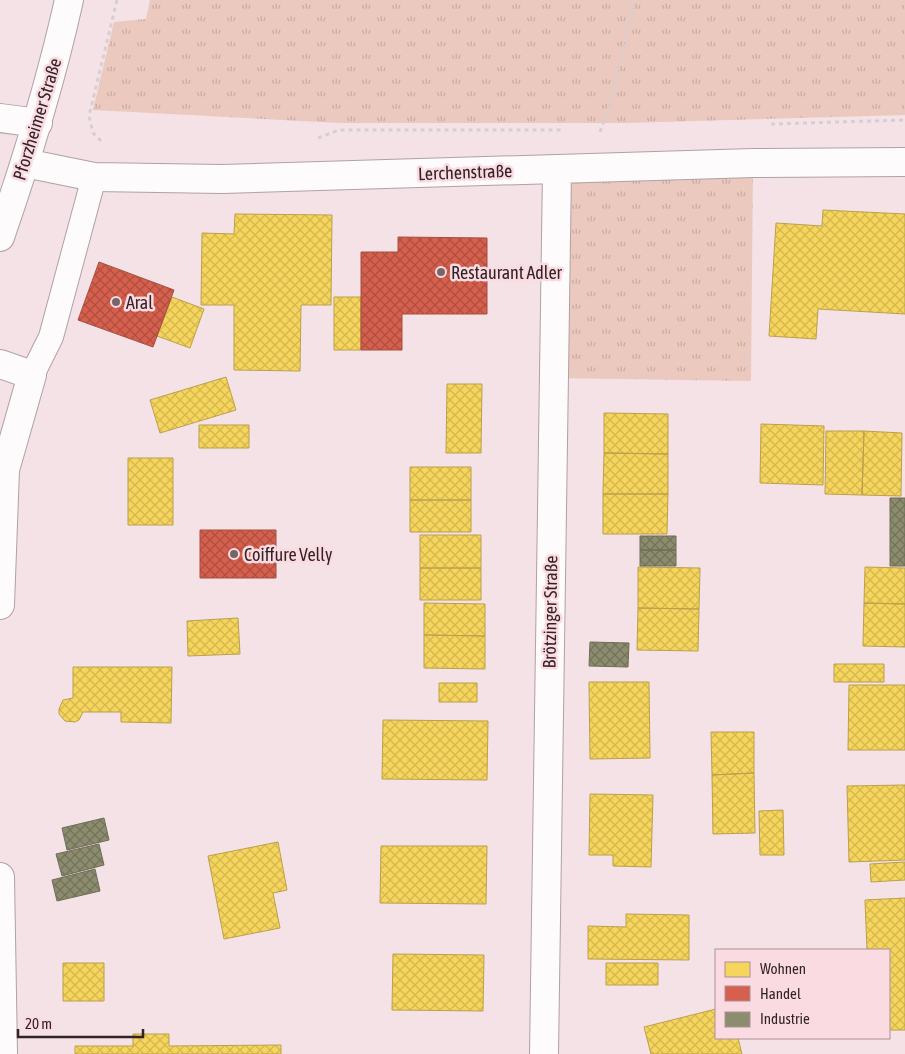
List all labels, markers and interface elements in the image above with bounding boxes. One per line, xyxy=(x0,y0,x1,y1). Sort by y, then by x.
street label: Pforzheimer Straße xyxy=(8,55,66,183)
street label: Lerchenstraße xyxy=(418,160,512,184)
place label: Restaurant Adler xyxy=(451,262,563,283)
marker: Restaurant Adler xyxy=(435,266,447,278)
place label: Aral xyxy=(126,292,153,313)
marker: Aral xyxy=(110,296,122,308)
place label: Coiffure Velly xyxy=(244,544,332,565)
marker: Coiffure Velly xyxy=(228,548,240,560)
street label: Brötzinger Straße xyxy=(539,555,561,669)
legend xyxy=(715,949,890,1039)
text: Wohnen xyxy=(760,960,806,977)
text: Handel xyxy=(760,985,801,1002)
scale bar xyxy=(18,1006,142,1038)
text: Industrie xyxy=(760,1010,810,1027)
text: 20 m xyxy=(25,1015,52,1032)

